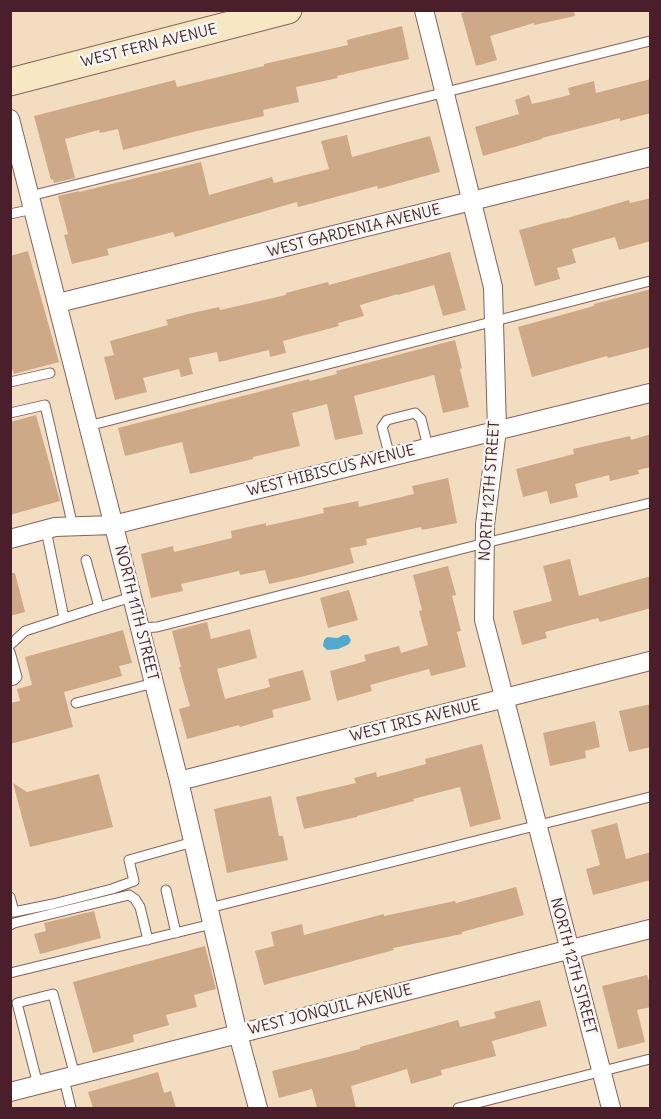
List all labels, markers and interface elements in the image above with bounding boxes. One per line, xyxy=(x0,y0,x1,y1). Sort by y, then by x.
street label: WEST FERN AVENUE xyxy=(79,20,219,72)
street label: WEST GARDENIA AVENUE xyxy=(265,201,443,261)
street label: NORTH 12TH STREET xyxy=(476,420,504,562)
street label: WEST HIBISCUS AVENUE xyxy=(245,441,417,501)
street label: NORTH 11TH STREET xyxy=(111,544,161,682)
street label: WEST IRIS AVENUE xyxy=(348,696,482,746)
street label: NORTH 12TH STREET xyxy=(546,896,600,1036)
street label: WEST JONQUIL AVENUE xyxy=(246,981,414,1039)

